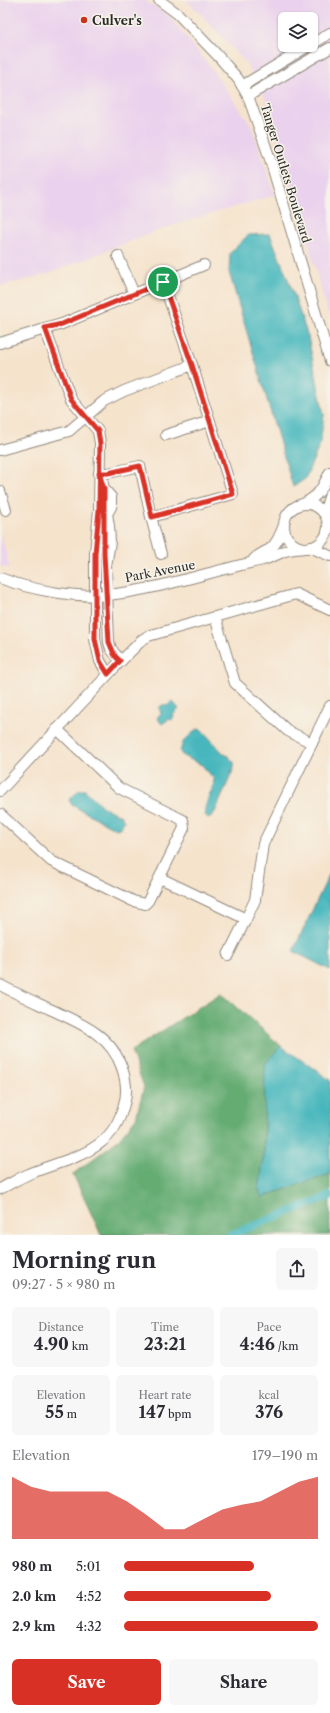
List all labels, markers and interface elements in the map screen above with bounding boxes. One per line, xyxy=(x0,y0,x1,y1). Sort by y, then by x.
map controls xyxy=(278,12,318,52)
button: layers xyxy=(278,12,318,52)
place label: Culver's xyxy=(92,13,142,28)
marker: Culver's xyxy=(79,15,89,25)
street label: Tanger Outlets Boulevard xyxy=(258,101,315,245)
pin xyxy=(146,265,180,299)
icon: arrive xyxy=(152,271,174,293)
street label: Park Avenue xyxy=(124,557,197,585)
text: Morning run xyxy=(12,1247,156,1274)
button: share xyxy=(276,1248,318,1290)
text: 09:27 · 5 × 980 m xyxy=(12,1276,115,1292)
text: Distance xyxy=(38,1320,84,1334)
text: Time xyxy=(151,1320,179,1334)
text: Pace xyxy=(257,1320,281,1334)
text: 4.90 xyxy=(34,1334,69,1354)
text: 23:21 xyxy=(144,1334,186,1354)
text: 4:46 xyxy=(240,1334,275,1354)
text: km xyxy=(69,1339,88,1353)
text: /km xyxy=(275,1339,298,1353)
text: Elevation xyxy=(36,1388,86,1402)
text: Heart rate xyxy=(138,1388,192,1402)
text: kcal xyxy=(259,1388,279,1402)
text: 55 xyxy=(45,1402,64,1422)
text: 147 xyxy=(138,1402,165,1422)
text: 376 xyxy=(255,1402,283,1422)
text: m xyxy=(64,1407,77,1421)
text: bpm xyxy=(165,1407,192,1421)
text: Elevation xyxy=(12,1447,70,1463)
text: 179–190 m xyxy=(252,1447,318,1463)
text: 980 m xyxy=(12,1558,52,1574)
text: 5:01 xyxy=(76,1558,100,1574)
text: 2.0 km xyxy=(12,1588,56,1604)
text: 4:52 xyxy=(76,1588,102,1604)
text: 2.9 km xyxy=(12,1618,56,1634)
text: 4:32 xyxy=(76,1618,102,1634)
button: Save xyxy=(12,1659,161,1705)
button: Share xyxy=(169,1659,318,1705)

